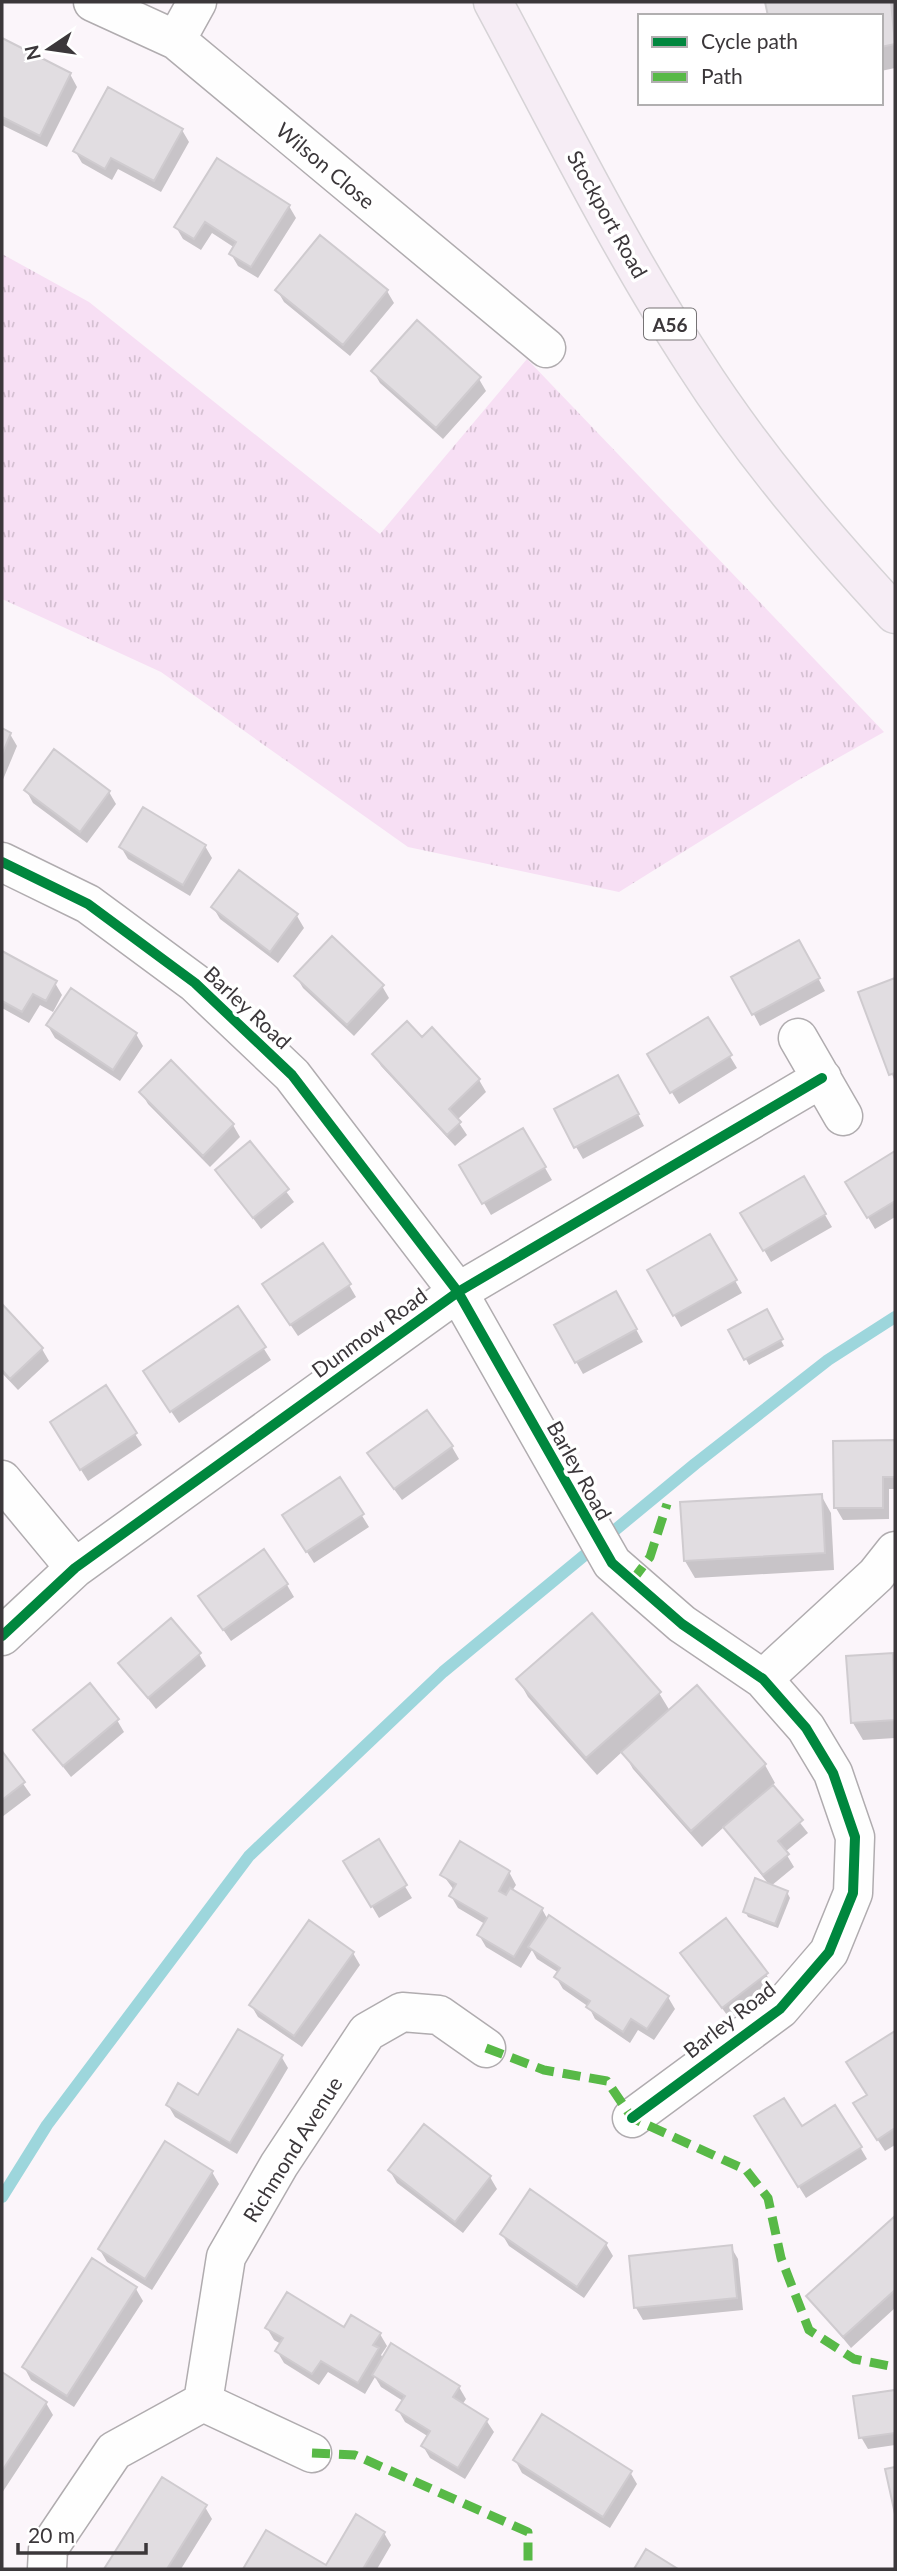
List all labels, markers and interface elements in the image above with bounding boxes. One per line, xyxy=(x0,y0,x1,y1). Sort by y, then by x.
north arrow xyxy=(14,14,84,84)
legend xyxy=(638,14,883,105)
text: Cycle path xyxy=(701,28,798,53)
text: N xyxy=(19,43,45,63)
text: Path xyxy=(701,63,743,88)
street label: Wilson Close xyxy=(272,117,380,213)
street label: Stockport Road xyxy=(563,146,653,282)
road number: A56 xyxy=(644,308,696,340)
street label: Barley Road xyxy=(199,961,297,1053)
street label: Dunmow Road xyxy=(307,1282,431,1382)
street label: Barley Road xyxy=(543,1416,617,1524)
street label: Barley Road xyxy=(678,1975,780,2063)
street label: Richmond Avenue xyxy=(237,2072,347,2226)
scale bar xyxy=(18,2512,145,2556)
text: 20 m xyxy=(28,2522,75,2547)

